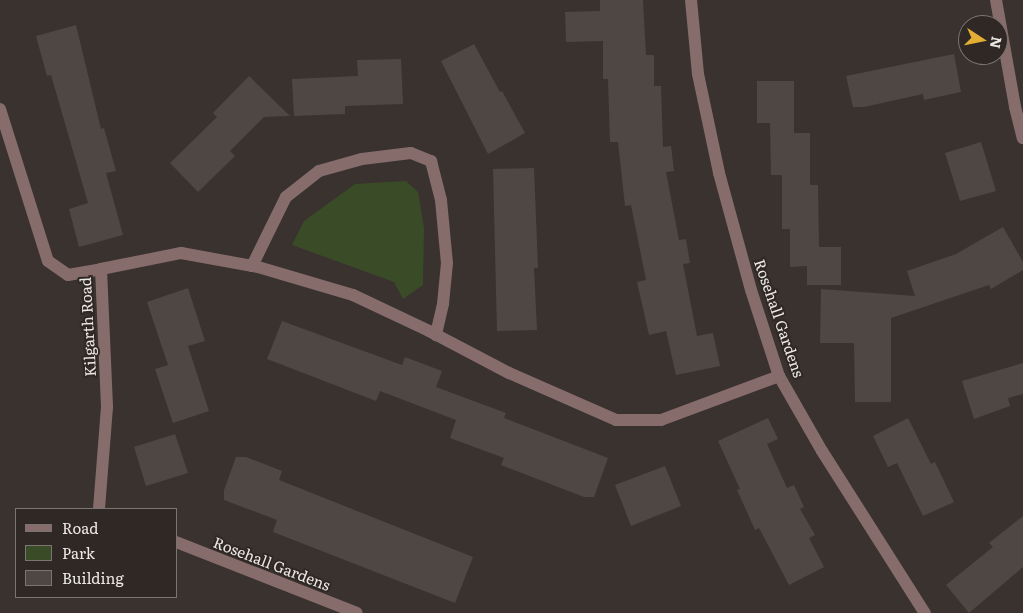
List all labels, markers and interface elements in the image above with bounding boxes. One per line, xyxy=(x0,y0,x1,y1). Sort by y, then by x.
north arrow xyxy=(958,15,1008,65)
text: N xyxy=(986,35,1008,50)
street label: Rosehall Gardens xyxy=(751,257,809,379)
street label: Kilgarth Road xyxy=(75,277,99,377)
legend xyxy=(15,508,178,598)
text: Road xyxy=(62,516,98,539)
street label: Rosehall Gardens xyxy=(211,532,333,594)
text: Park xyxy=(62,541,95,564)
text: Building xyxy=(62,566,124,589)

